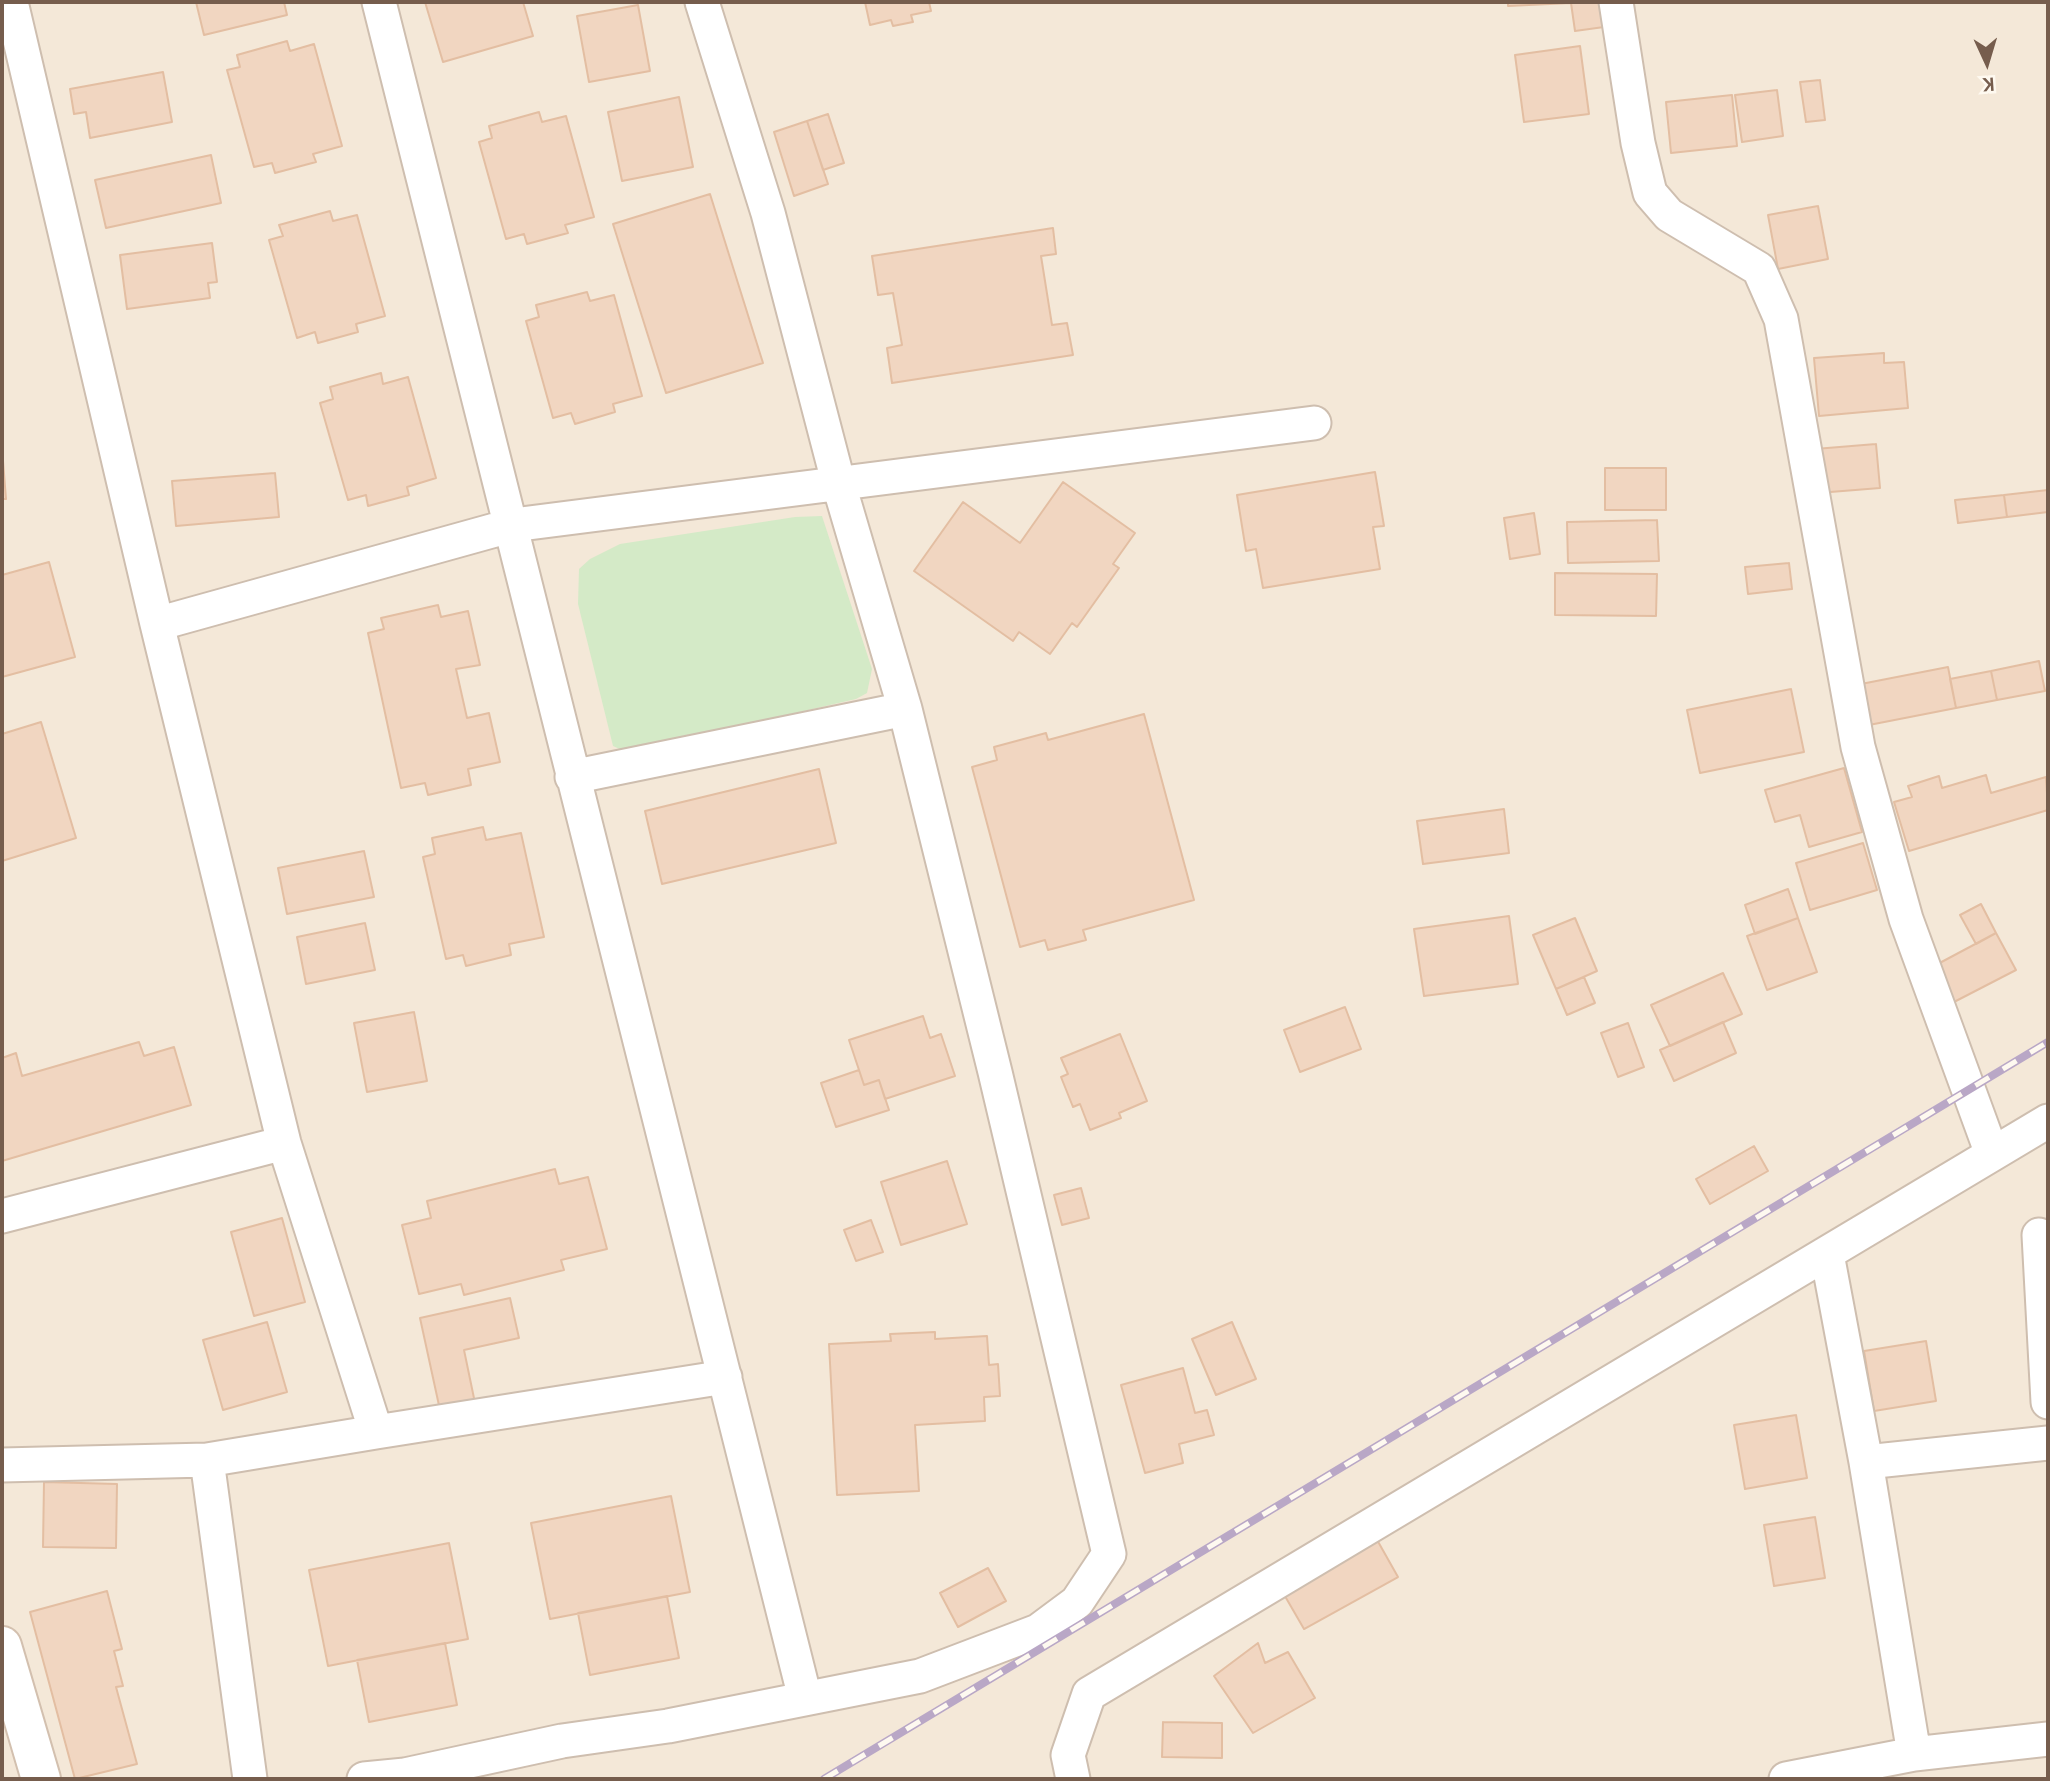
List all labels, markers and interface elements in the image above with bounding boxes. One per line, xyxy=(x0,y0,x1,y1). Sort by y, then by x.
north arrow xyxy=(1952,28,2022,98)
text: K xyxy=(1982,72,1995,97)

